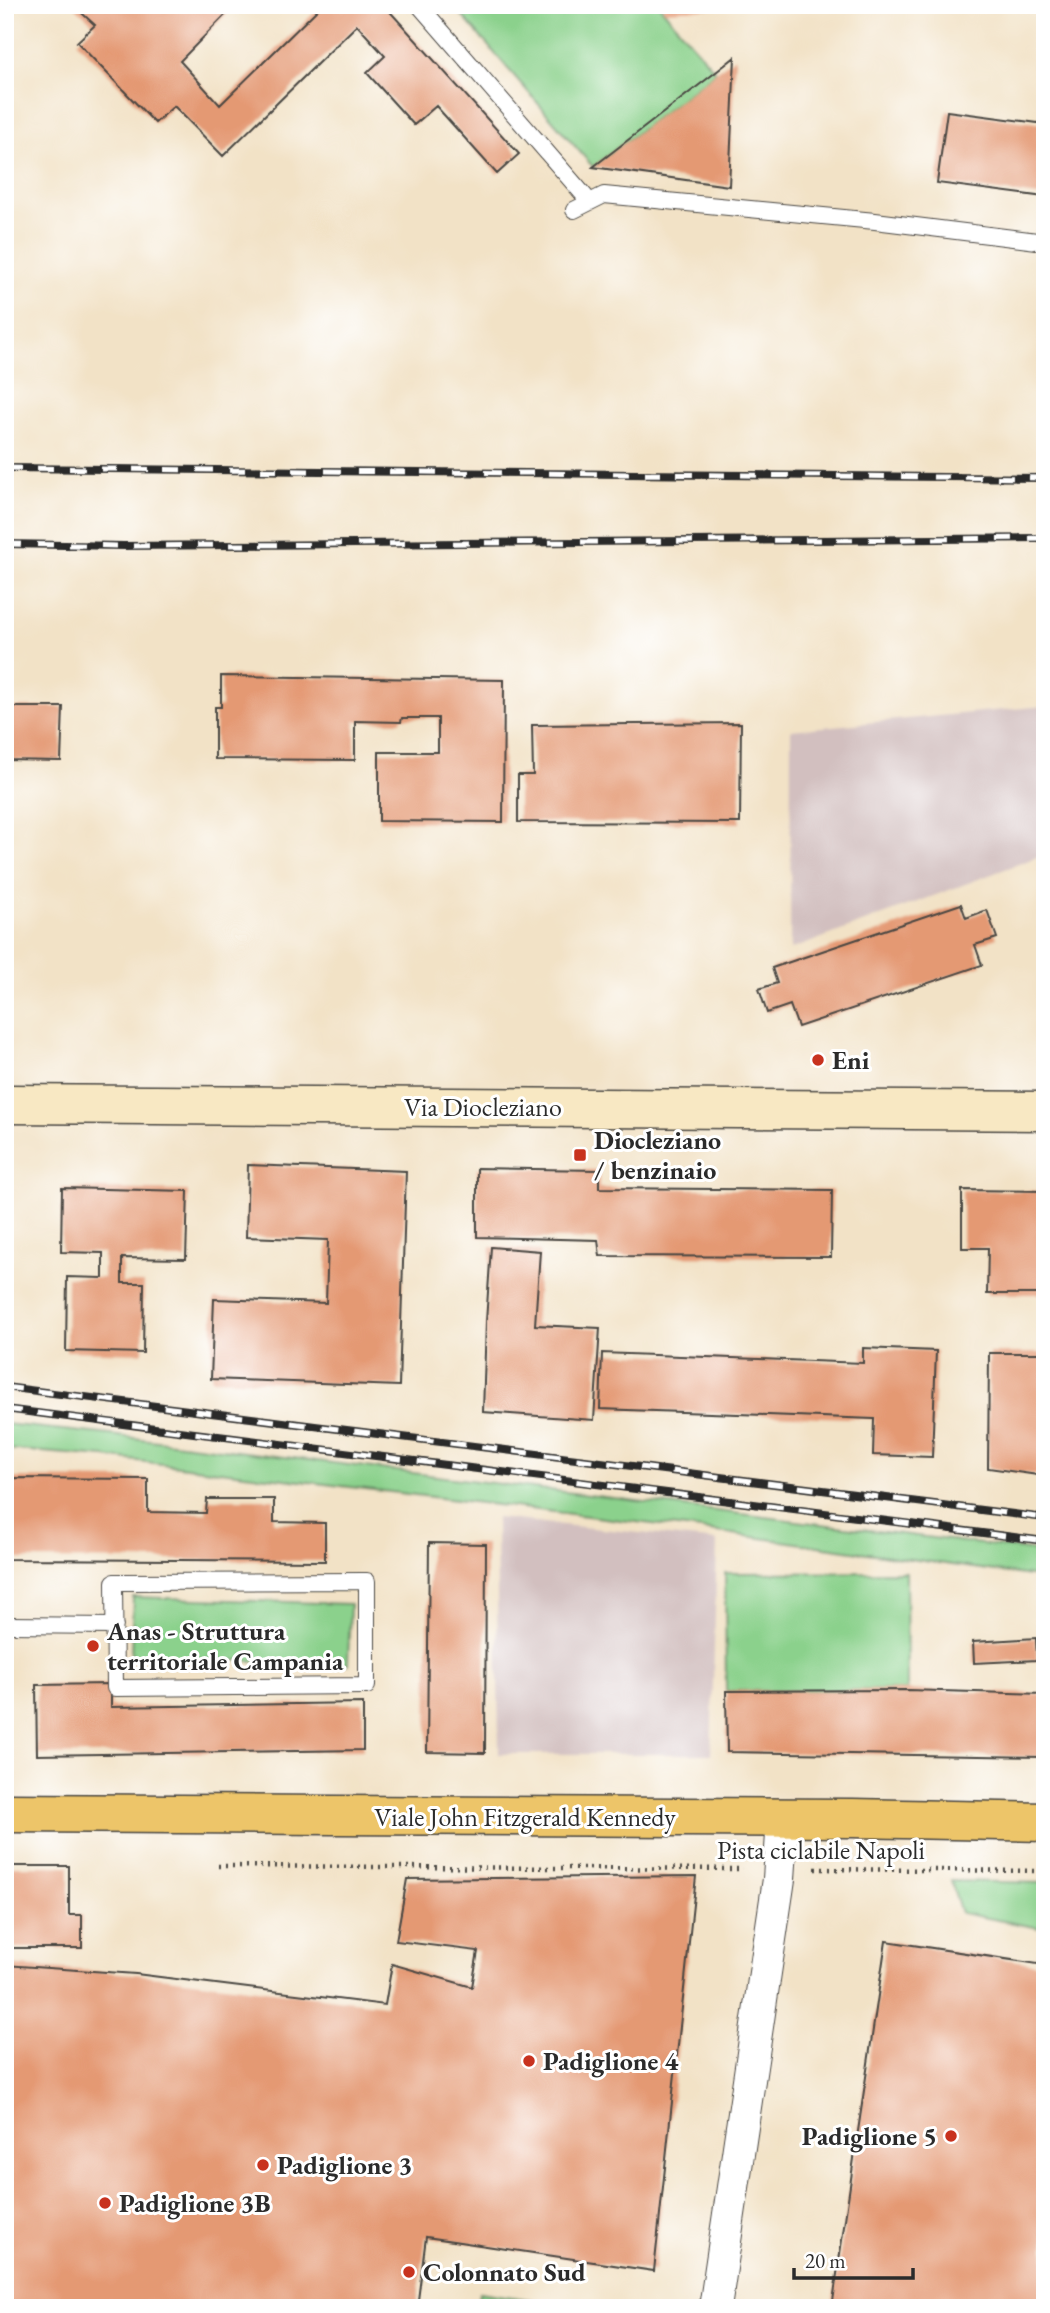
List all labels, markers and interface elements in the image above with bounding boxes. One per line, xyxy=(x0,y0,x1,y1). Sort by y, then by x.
place label: Eni xyxy=(832,1043,870,1077)
marker: Eni xyxy=(810,1052,826,1068)
street label: Via Diocleziano xyxy=(404,1090,562,1124)
place label: Diocleziano / benzinaio xyxy=(594,1123,721,1187)
marker: Diocleziano / benzinaio xyxy=(572,1147,588,1163)
place label: Anas - Struttura territoriale Campania xyxy=(106,1614,344,1678)
marker: Anas - Struttura territoriale Campania xyxy=(85,1638,101,1654)
street label: Viale John Fitzgerald Kennedy xyxy=(374,1800,676,1834)
street label: Pista ciclabile Napoli xyxy=(717,1833,925,1867)
place label: Padiglione 4 xyxy=(543,2044,678,2078)
marker: Padiglione 4 xyxy=(521,2053,537,2069)
place label: Padiglione 5 xyxy=(802,2119,937,2153)
marker: Padiglione 5 xyxy=(943,2128,959,2144)
place label: Padiglione 3 xyxy=(277,2148,412,2182)
marker: Padiglione 3 xyxy=(255,2157,271,2173)
place label: Padiglione 3B xyxy=(119,2186,270,2220)
marker: Padiglione 3B xyxy=(97,2195,113,2211)
scale bar xyxy=(794,2236,914,2280)
text: 20 m xyxy=(805,2247,846,2274)
place label: Colonnato Sud xyxy=(423,2255,586,2289)
marker: Colonnato Sud xyxy=(401,2264,417,2280)

